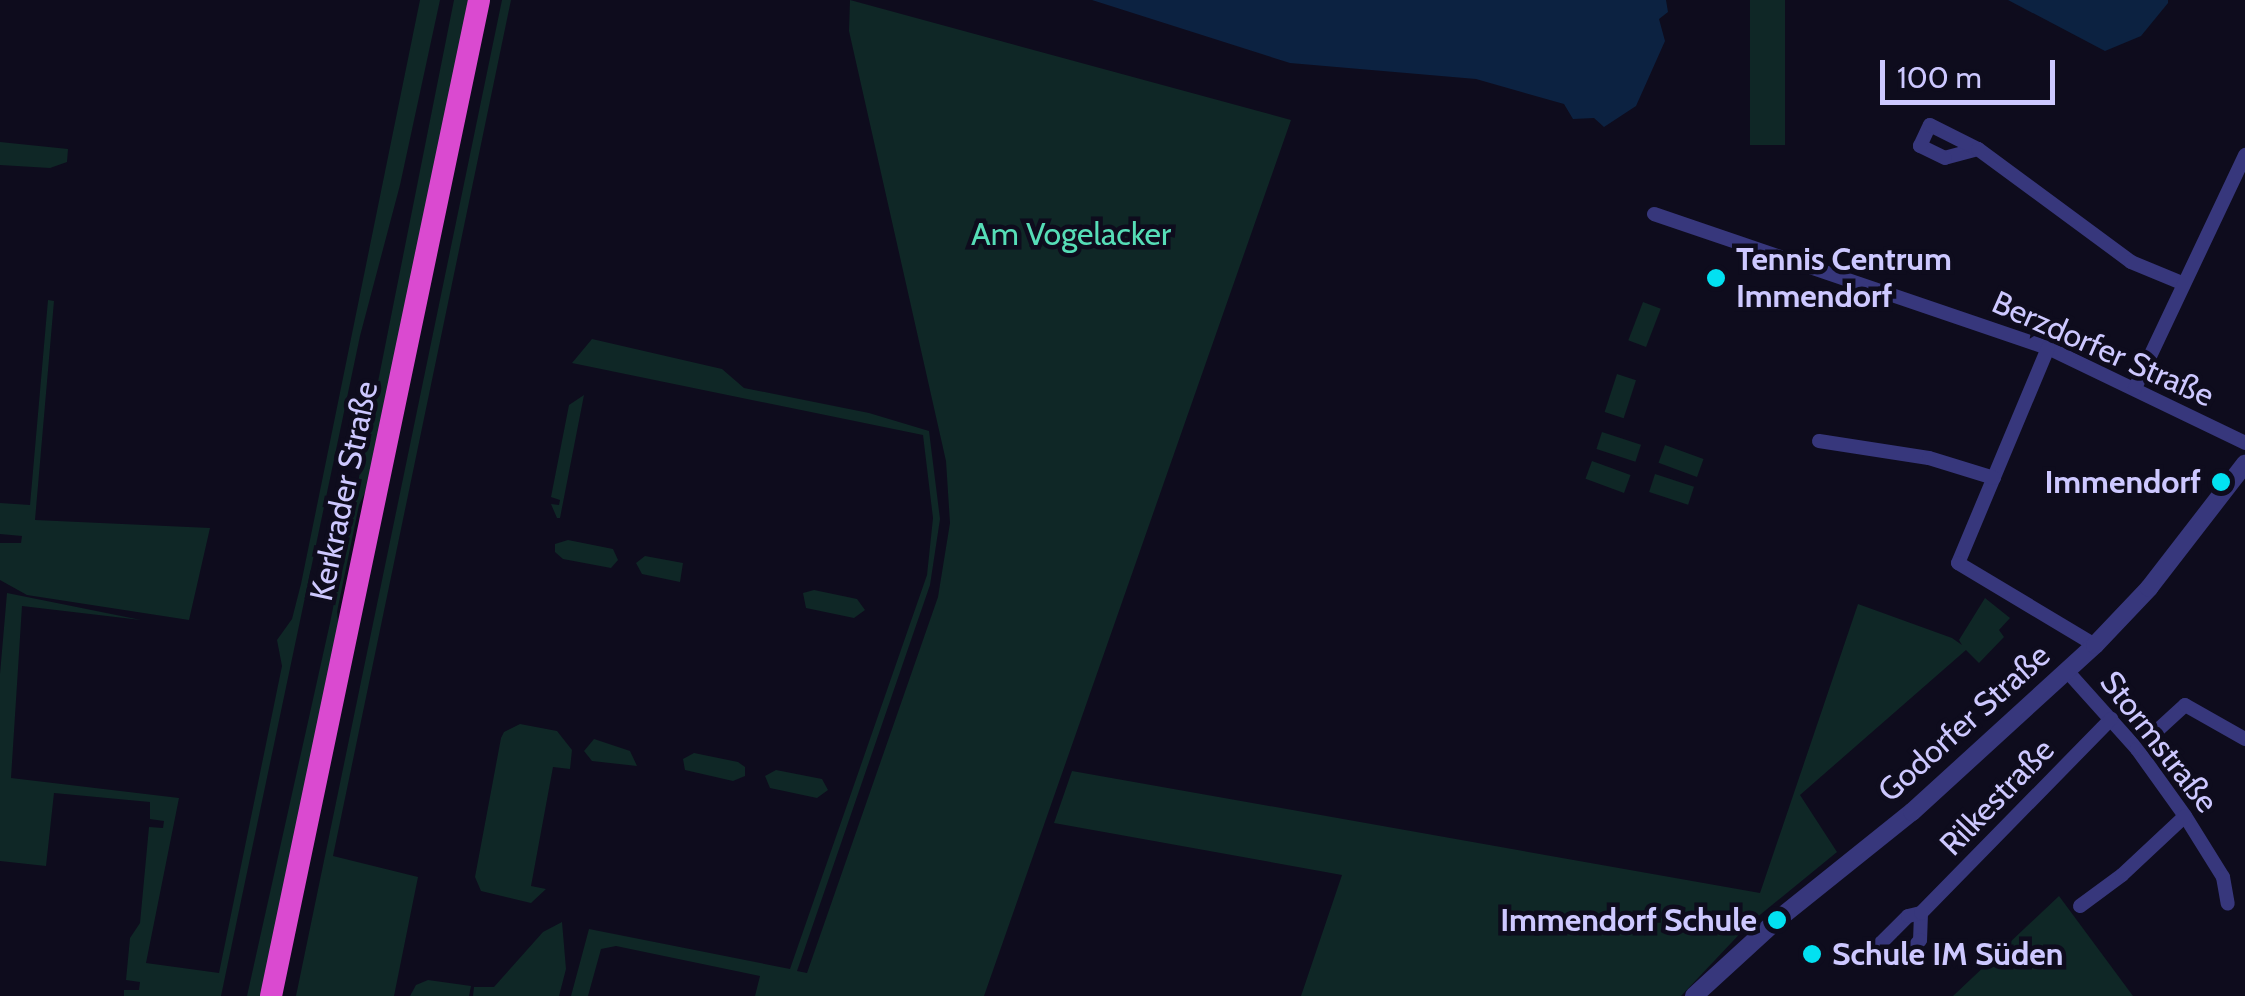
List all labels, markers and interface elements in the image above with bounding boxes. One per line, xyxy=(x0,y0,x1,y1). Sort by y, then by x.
scale bar xyxy=(1885,40,2060,102)
text: 100 m xyxy=(1897,59,1982,96)
park label: Am Vogelacker xyxy=(971,215,1171,253)
place label: Tennis Centrum Immendorf xyxy=(1736,241,1952,316)
marker: Tennis Centrum Immendorf xyxy=(1705,267,1727,289)
street label: Berzdorfer Straße xyxy=(1986,283,2220,415)
street label: Kerkrader Straße xyxy=(302,378,386,604)
place label: Immendorf xyxy=(2045,463,2201,501)
marker: Immendorf xyxy=(2210,471,2232,493)
street label: Godorfer Straße xyxy=(1870,636,2058,810)
street label: Stormstraße xyxy=(2092,664,2226,820)
street label: Rilkestraße xyxy=(1932,731,2062,863)
place label: Immendorf Schule xyxy=(1500,901,1757,939)
marker: Immendorf Schule xyxy=(1766,909,1788,931)
place label: Schule IM Süden xyxy=(1832,935,2063,973)
marker: Schule IM Süden xyxy=(1801,943,1823,965)

